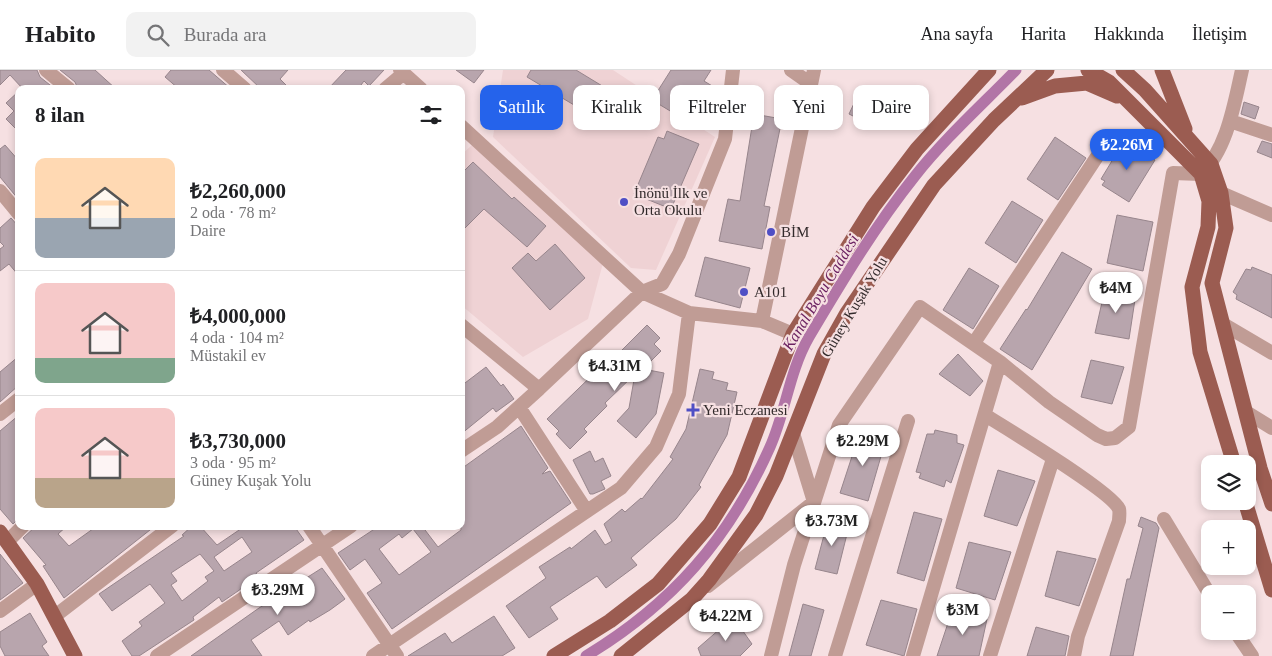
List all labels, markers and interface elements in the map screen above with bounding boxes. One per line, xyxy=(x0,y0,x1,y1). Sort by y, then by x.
search box xyxy=(126,12,476,57)
text: Habito xyxy=(25,21,96,47)
icon: search xyxy=(144,21,172,49)
text: Burada ara xyxy=(184,24,267,45)
text: Ana sayfa xyxy=(921,24,993,44)
text: Harita xyxy=(1021,24,1066,44)
text: Hakkında xyxy=(1094,24,1164,44)
text: İletişim xyxy=(1192,24,1247,44)
chip: Satılık xyxy=(480,85,563,130)
chip: Kiralık xyxy=(573,85,660,130)
chip: Filtreler xyxy=(670,85,764,130)
chip: Yeni xyxy=(774,85,843,130)
chip: Daire xyxy=(853,85,929,130)
icon: filters xyxy=(417,101,445,129)
text: 8 ilan xyxy=(35,103,85,127)
pin: ₺2.26M xyxy=(1086,128,1168,171)
text: ₺2.26M xyxy=(1101,136,1153,153)
icon: home xyxy=(75,178,135,238)
text: ₺2,260,000 xyxy=(190,179,286,203)
place label: İnönü İlk ve Orta Okulu xyxy=(634,185,708,218)
marker: İnönü İlk ve Orta Okulu xyxy=(618,196,630,208)
text: 2 oda · 78 m² xyxy=(190,204,276,221)
text: Daire xyxy=(190,222,226,239)
place label: BİM xyxy=(781,224,809,240)
marker: BİM xyxy=(765,226,777,238)
water label: Kanal Boyu Caddesi xyxy=(779,231,863,355)
street label: Güney Kuşak Yolu xyxy=(818,254,890,360)
pin: ₺4M xyxy=(1092,272,1140,314)
text: ₺4M xyxy=(1100,279,1132,296)
place label: A101 xyxy=(754,284,787,300)
marker: A101 xyxy=(738,286,750,298)
icon: home xyxy=(75,303,135,363)
text: ₺4,000,000 xyxy=(190,304,286,328)
text: 4 oda · 104 m² xyxy=(190,329,284,346)
text: Müstakil ev xyxy=(190,347,266,364)
pin: ₺4.31M xyxy=(574,350,656,392)
text: ₺4.31M xyxy=(589,357,641,374)
place label: Yeni Eczanesi xyxy=(703,402,788,418)
marker: Yeni Eczanesi xyxy=(687,404,699,416)
pin: ₺2.29M xyxy=(822,424,904,467)
icon: home xyxy=(75,428,135,488)
text: ₺3,730,000 xyxy=(190,429,286,453)
text: ₺2.29M xyxy=(837,432,889,449)
text: 3 oda · 95 m² xyxy=(190,454,276,471)
map controls xyxy=(1201,455,1256,640)
button: layers xyxy=(1201,455,1256,510)
text: Güney Kuşak Yolu xyxy=(190,472,311,489)
pin: ₺3.73M xyxy=(791,504,873,547)
text: ₺3.73M xyxy=(806,512,858,529)
button: + xyxy=(1201,520,1256,575)
pin: ₺3.29M xyxy=(237,574,319,616)
text: ₺3.29M xyxy=(252,581,304,598)
button: − xyxy=(1201,585,1256,640)
pin: ₺3M xyxy=(939,594,987,636)
pin: ₺4.22M xyxy=(685,600,767,642)
text: ₺3M xyxy=(947,601,979,618)
text: ₺4.22M xyxy=(700,607,752,624)

